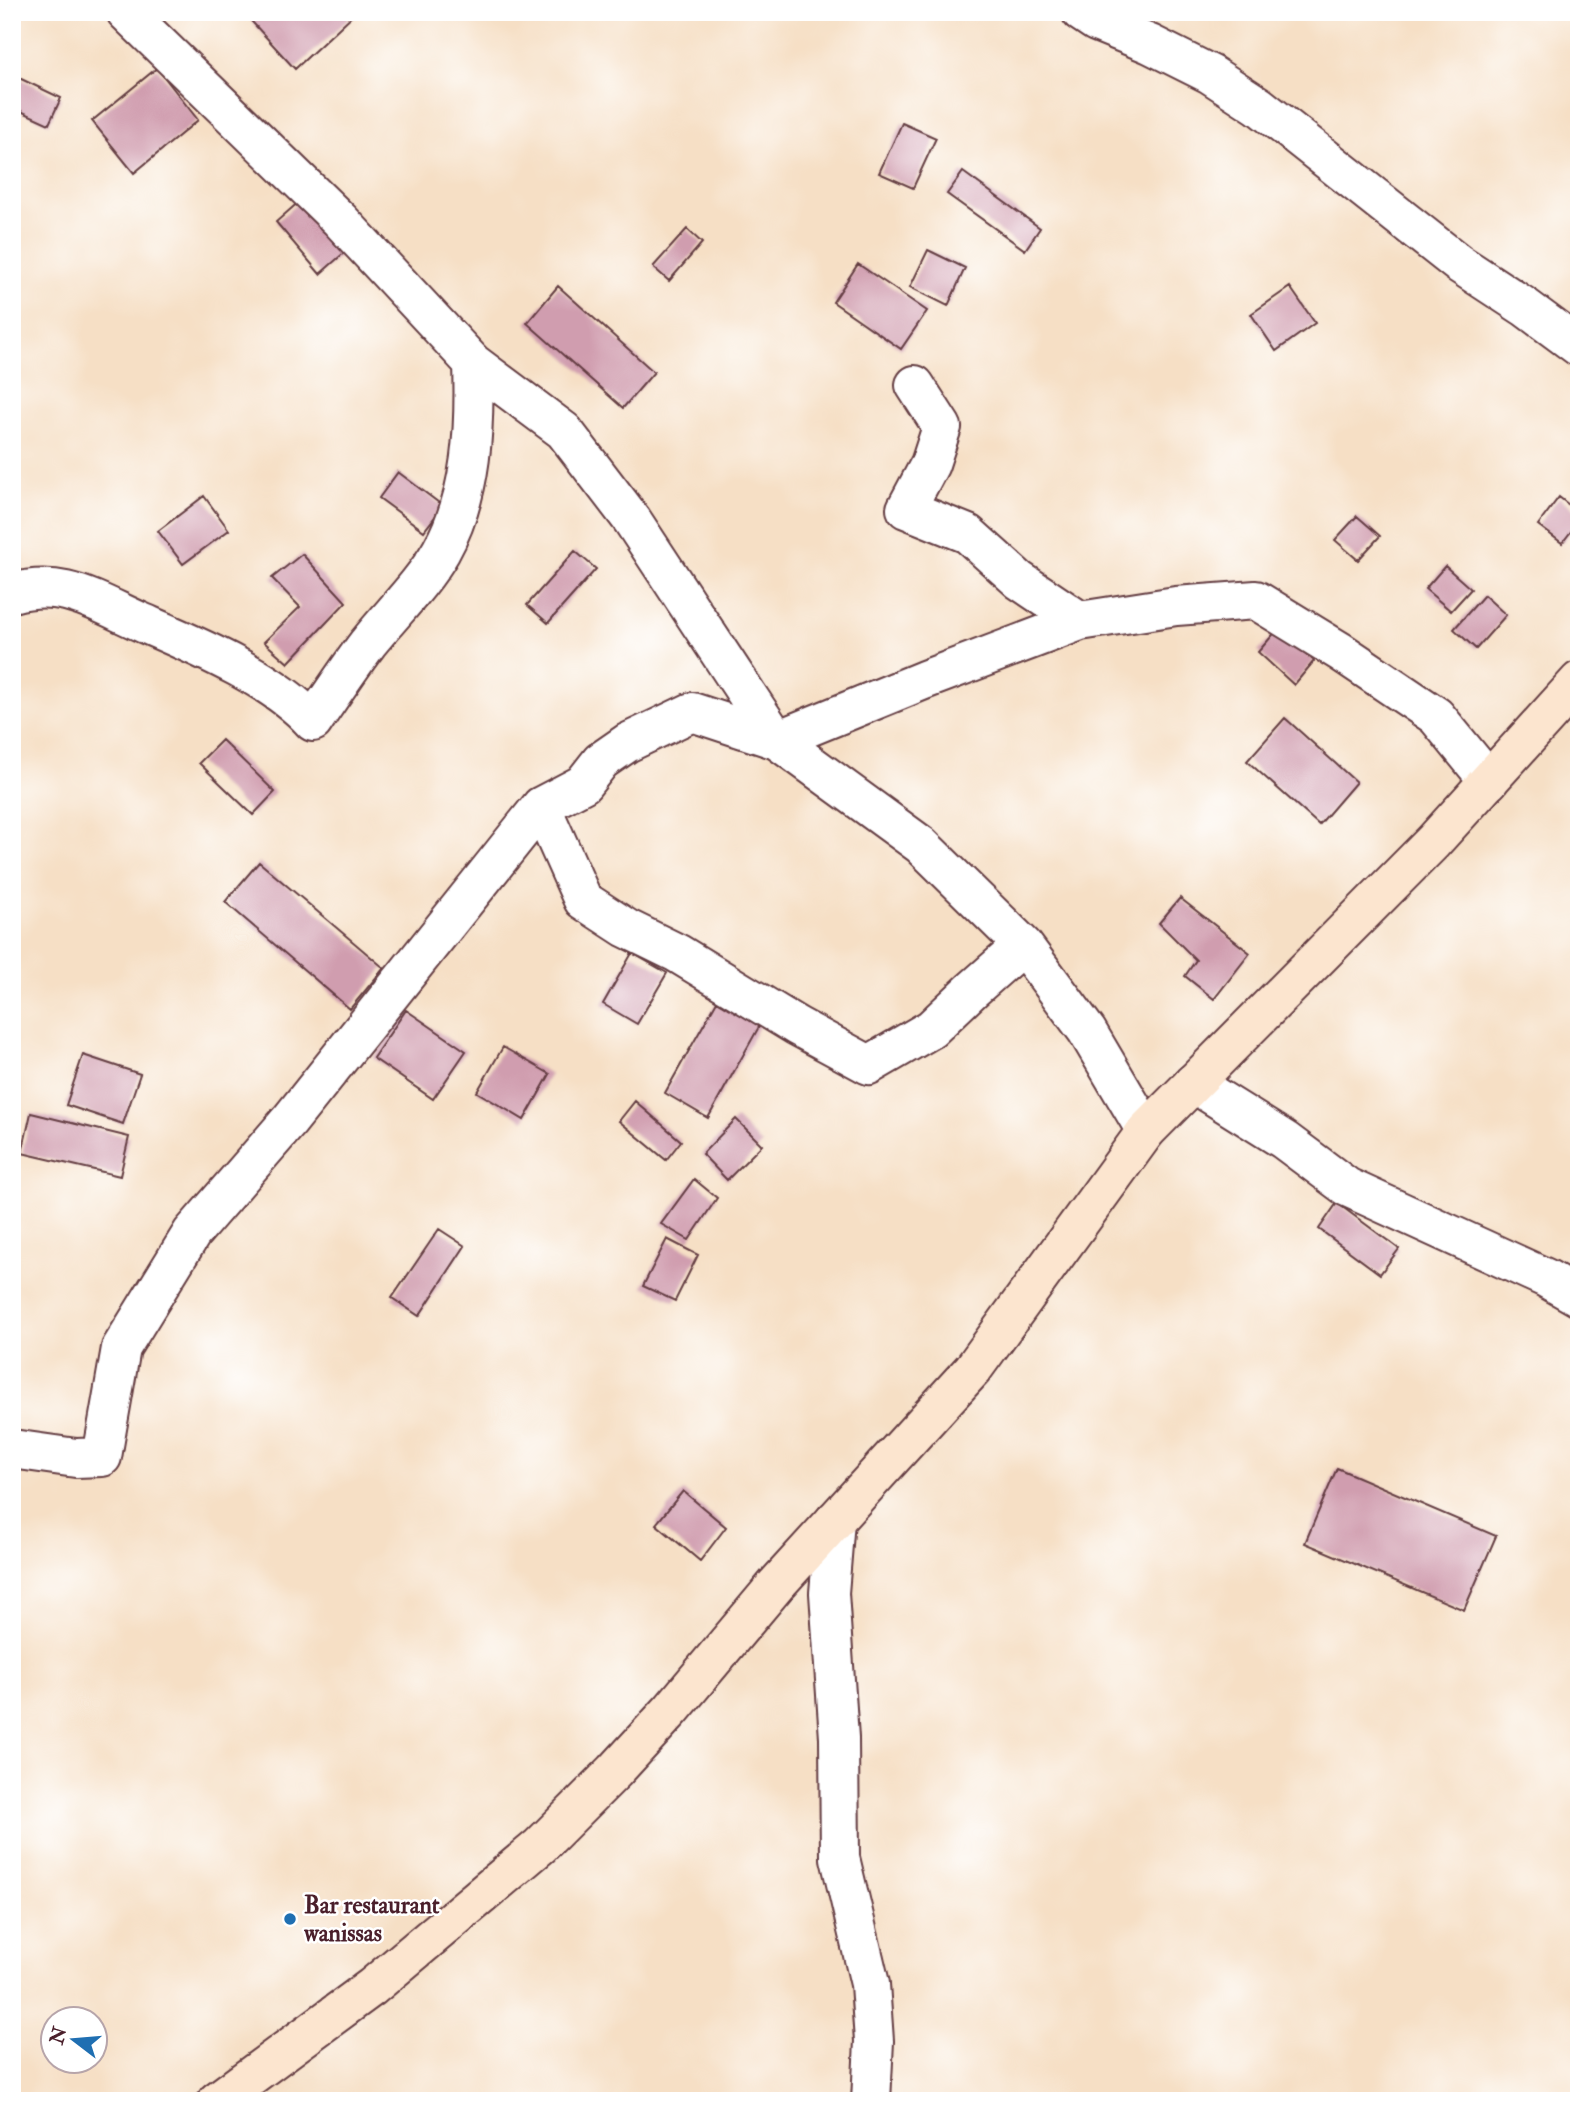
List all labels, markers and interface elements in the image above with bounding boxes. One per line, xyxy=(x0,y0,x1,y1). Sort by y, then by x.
place label: Bar restaurant wanissas xyxy=(303,1890,440,1949)
marker: Bar restaurant wanissas xyxy=(282,1911,298,1927)
north arrow xyxy=(38,2004,108,2074)
text: N xyxy=(44,2023,73,2048)

